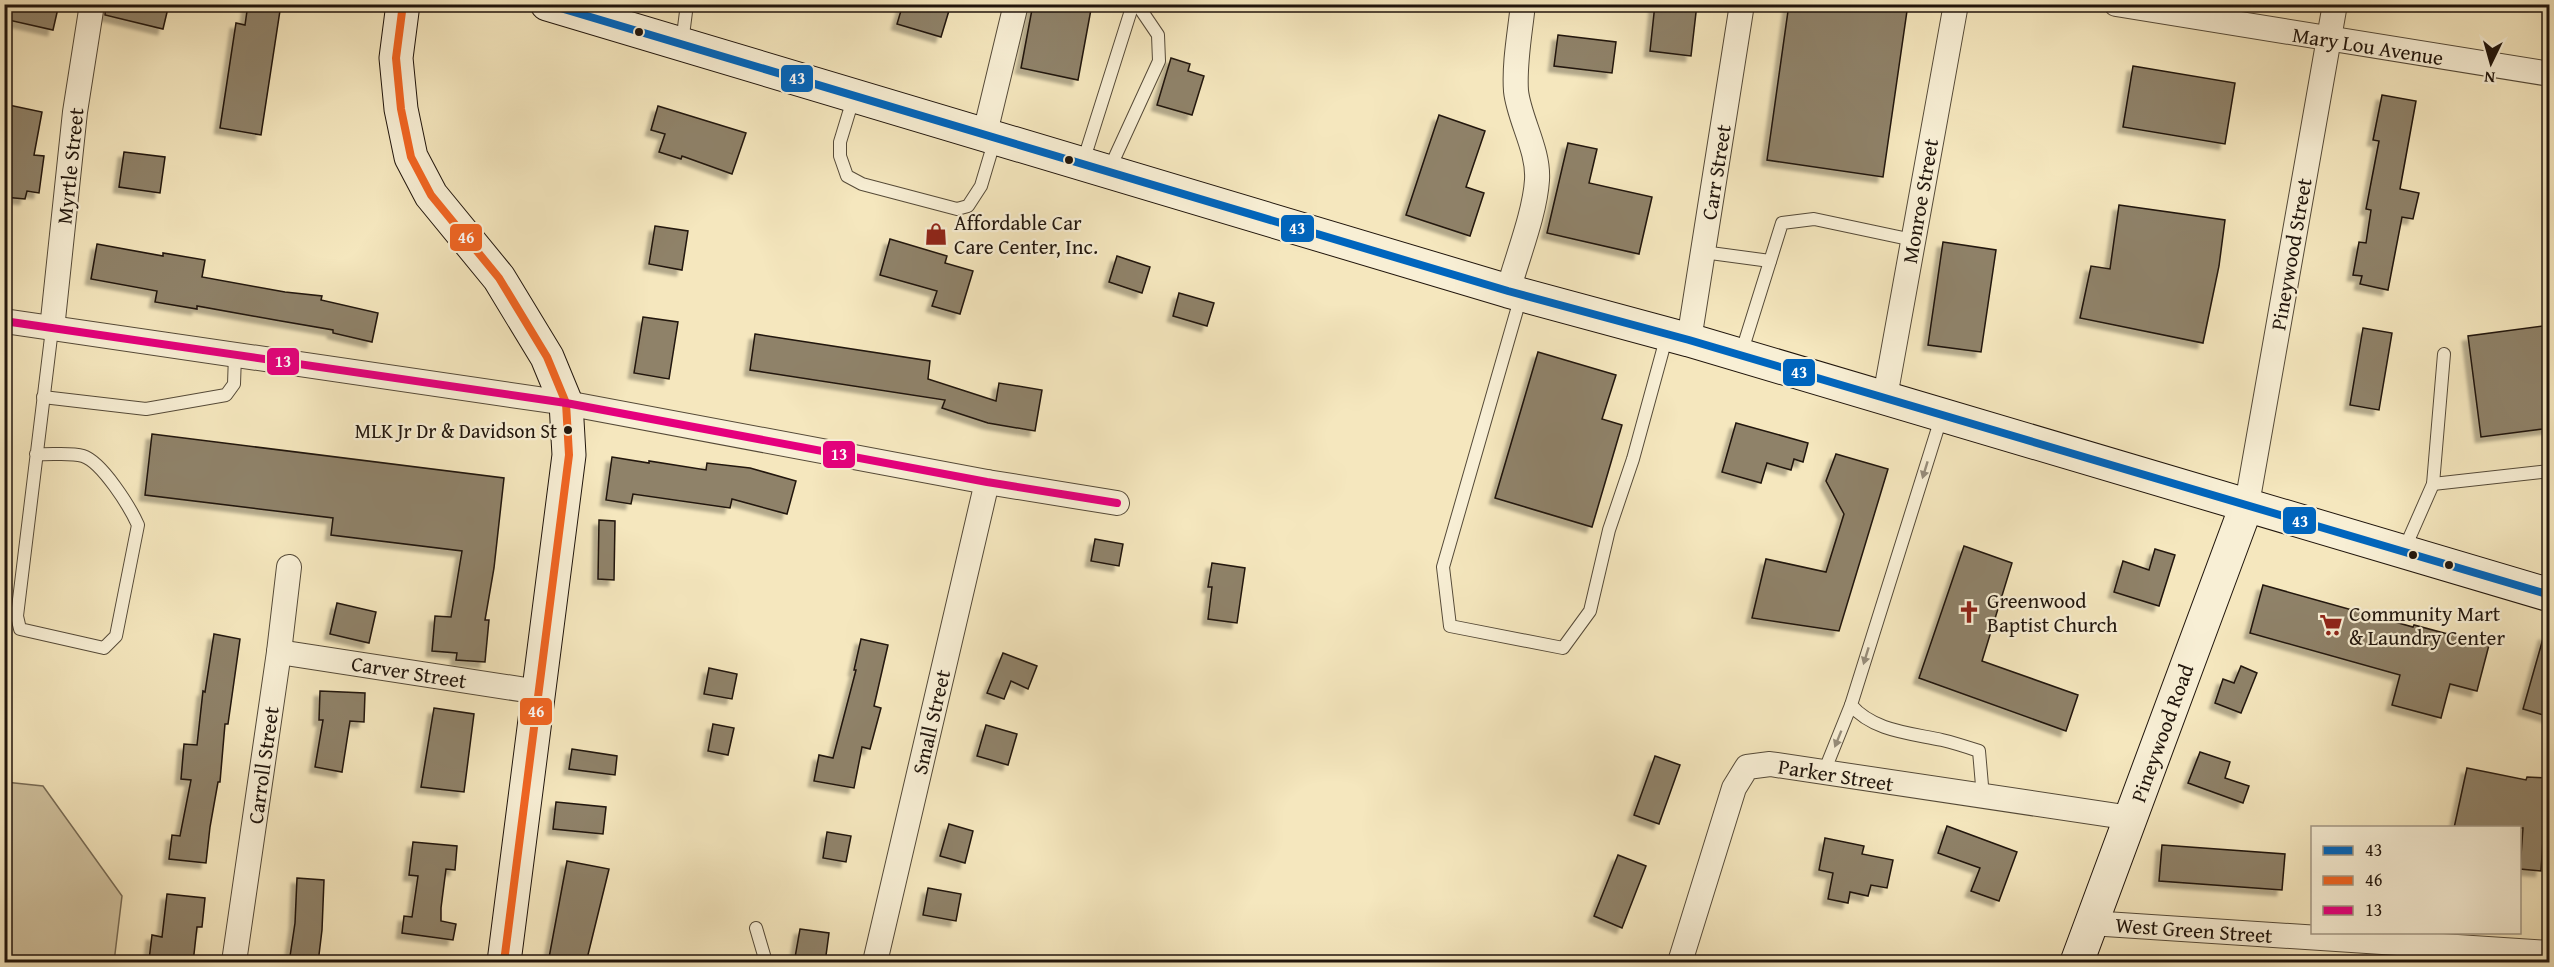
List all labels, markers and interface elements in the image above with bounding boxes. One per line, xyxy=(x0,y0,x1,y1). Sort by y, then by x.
street label: Mary Lou Avenue xyxy=(2290,19,2446,73)
unlabelled marker xyxy=(633,26,645,38)
north arrow xyxy=(2461,33,2521,93)
line badge: 43 xyxy=(780,64,814,93)
text: N xyxy=(2483,65,2496,90)
text: 43 xyxy=(789,66,805,90)
street label: Myrtle Street xyxy=(48,105,92,226)
street label: Carr Street xyxy=(1693,121,1739,222)
street label: Monroe Street xyxy=(1894,136,1946,266)
unlabelled marker xyxy=(1063,154,1075,166)
street label: Pineywood Street xyxy=(2262,175,2320,333)
place label: Affordable Car Care Center, Inc. xyxy=(954,207,1098,262)
line badge: 43 xyxy=(1280,214,1315,243)
text: 43 xyxy=(1289,216,1305,240)
shop icon: Affordable Car Care Center, Inc. xyxy=(923,221,949,247)
line badge: 46 xyxy=(449,223,483,252)
text: 46 xyxy=(458,225,474,249)
line badge: 13 xyxy=(266,347,300,376)
text: 13 xyxy=(275,349,291,373)
line badge: 43 xyxy=(1782,358,1816,387)
text: 43 xyxy=(1791,360,1807,384)
place label: MLK Jr Dr & Davidson St xyxy=(355,416,557,445)
marker: MLK Jr Dr & Davidson St xyxy=(562,424,574,436)
line badge: 13 xyxy=(822,440,856,469)
text: 13 xyxy=(831,442,847,466)
one-way arrow xyxy=(1920,461,1929,479)
line badge: 43 xyxy=(2282,506,2317,535)
text: 43 xyxy=(2292,509,2308,533)
unlabelled marker xyxy=(2407,549,2419,561)
unlabelled marker xyxy=(2443,559,2455,571)
place label: Greenwood Baptist Church xyxy=(1987,585,2118,640)
place label: Community Mart & Laundry Center xyxy=(2349,598,2505,653)
church icon: Greenwood Baptist Church xyxy=(1956,599,1982,625)
supermarket icon: Community Mart & Laundry Center xyxy=(2318,612,2344,638)
one-way arrow xyxy=(1861,647,1871,665)
street label: Carver Street xyxy=(349,648,469,696)
street label: Pineywood Road xyxy=(2123,659,2202,806)
street label: Small Street xyxy=(904,666,958,778)
line badge: 46 xyxy=(519,697,553,726)
text: 46 xyxy=(528,699,544,723)
street label: Carroll Street xyxy=(239,704,287,826)
one-way arrow xyxy=(1833,730,1843,748)
street label: Parker Street xyxy=(1776,751,1896,800)
legend xyxy=(2311,826,2521,934)
text: 43 xyxy=(2365,836,2382,863)
text: 46 xyxy=(2365,866,2382,893)
text: 13 xyxy=(2365,896,2382,923)
street label: West Green Street xyxy=(2114,909,2274,951)

